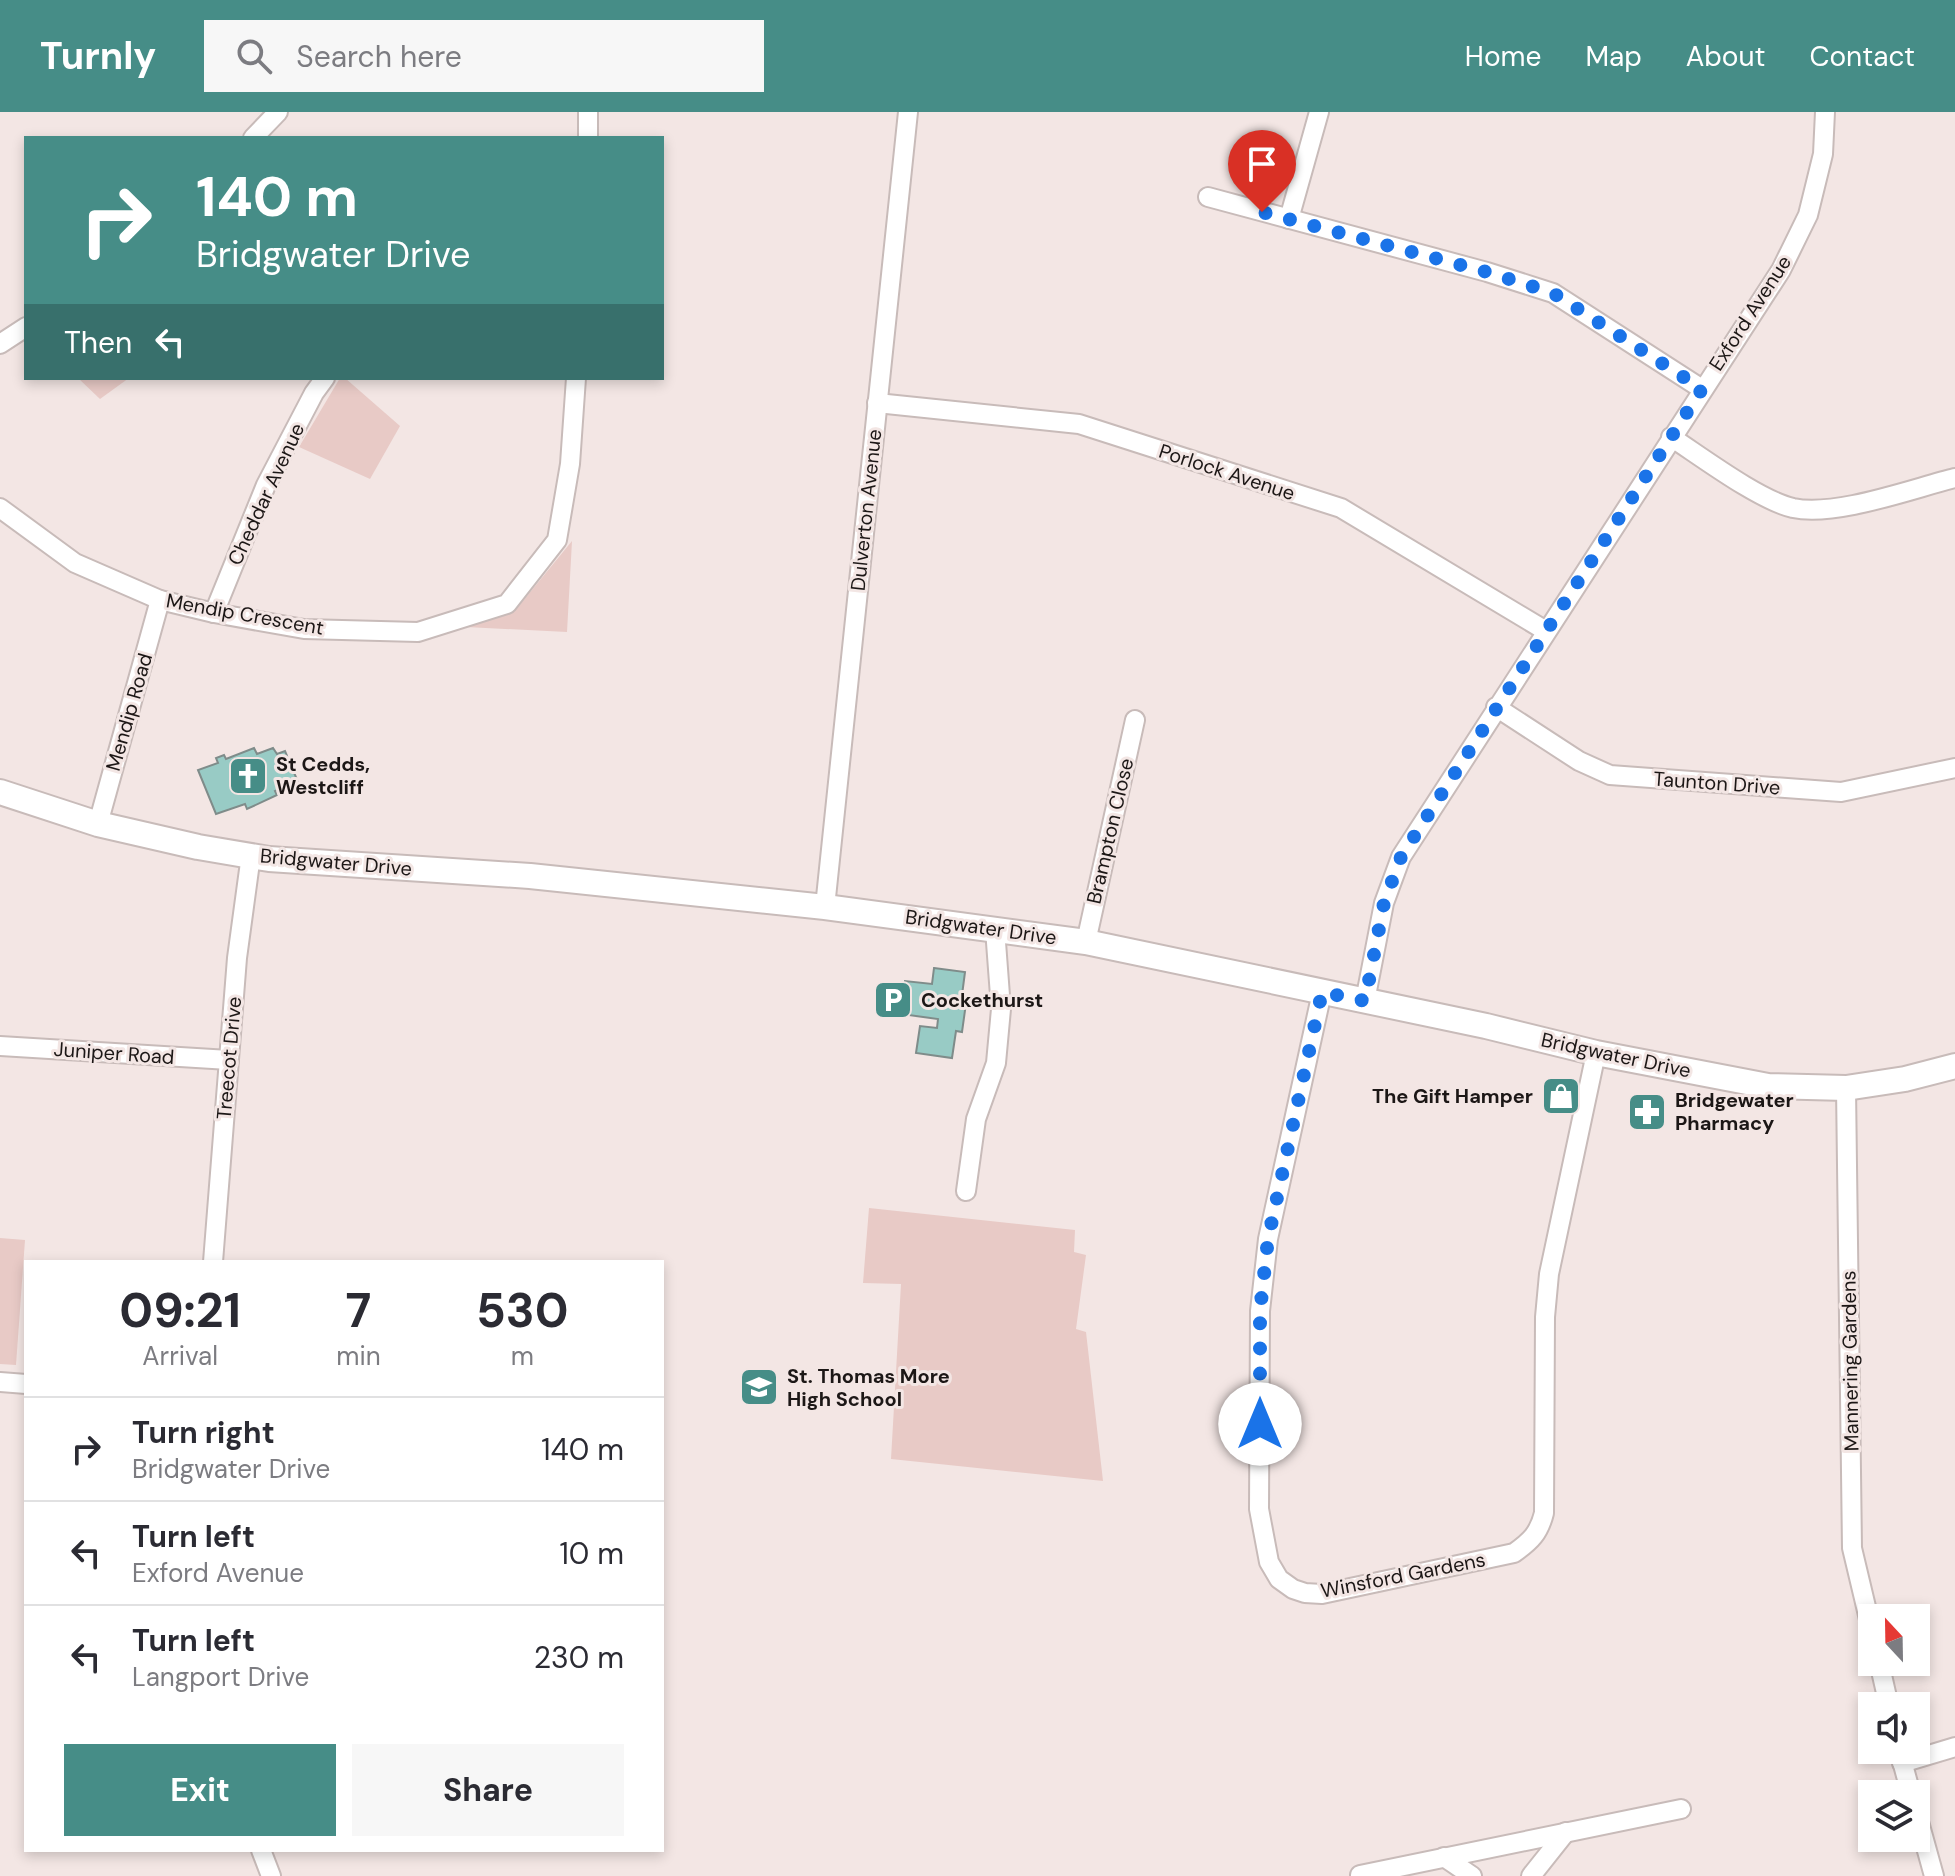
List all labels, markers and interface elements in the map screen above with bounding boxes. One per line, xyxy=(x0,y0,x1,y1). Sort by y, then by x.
search box xyxy=(204,20,764,92)
text: Turnly xyxy=(40,31,156,81)
icon: search xyxy=(232,34,276,78)
text: Search here xyxy=(296,37,462,76)
text: Home xyxy=(1465,38,1541,75)
text: Map xyxy=(1585,38,1642,75)
text: About xyxy=(1686,38,1765,75)
text: Contact xyxy=(1809,38,1915,75)
pin xyxy=(1228,130,1296,212)
icon: arrive xyxy=(1240,142,1284,186)
text: 140 m xyxy=(196,160,358,233)
icon: right xyxy=(64,168,168,272)
text: Bridgwater Drive xyxy=(196,231,470,278)
street label: Exford Avenue xyxy=(1703,250,1797,376)
icon: left xyxy=(148,320,192,364)
text: Then xyxy=(64,323,132,362)
street label: Cheddar Avenue xyxy=(222,419,310,569)
street label: Dulverton Avenue xyxy=(845,428,887,592)
street label: Porlock Avenue xyxy=(1156,438,1298,506)
street label: Mendip Crescent xyxy=(164,587,326,641)
street label: Mendip Road xyxy=(100,650,158,774)
place label: St Cedds, Westcliff xyxy=(276,751,370,800)
church icon: St Cedds, Westcliff xyxy=(227,755,269,797)
street label: Brampton Close xyxy=(1081,756,1139,906)
street label: Taunton Drive xyxy=(1653,766,1781,800)
street label: Bridgwater Drive xyxy=(259,842,413,882)
street label: Bridgwater Drive xyxy=(904,904,1058,950)
parking icon: Cockethurst xyxy=(872,979,914,1021)
place label: Cockethurst xyxy=(921,987,1043,1013)
street label: Treecot Drive xyxy=(211,995,247,1121)
street label: Bridgwater Drive xyxy=(1539,1026,1693,1084)
street label: Juniper Road xyxy=(53,1036,175,1070)
shop icon: The Gift Hamper xyxy=(1540,1075,1582,1117)
place label: The Gift Hamper xyxy=(1372,1083,1533,1109)
place label: Bridgewater Pharmacy xyxy=(1675,1087,1794,1136)
pharmacy icon: Bridgewater Pharmacy xyxy=(1626,1091,1668,1133)
street label: Mannering Gardens xyxy=(1835,1270,1865,1452)
text: 09:21 xyxy=(119,1279,241,1342)
text: 7 xyxy=(346,1279,371,1342)
text: 530 xyxy=(476,1279,569,1342)
text: Arrival xyxy=(142,1339,218,1373)
text: min xyxy=(336,1339,381,1373)
text: m xyxy=(511,1339,534,1373)
place label: St. Thomas More High School xyxy=(787,1363,950,1412)
school or university icon: St. Thomas More High School xyxy=(738,1366,780,1408)
position arrow xyxy=(1218,1382,1302,1466)
text: Turn right xyxy=(132,1413,275,1452)
icon: right xyxy=(64,1427,108,1471)
text: 140 m xyxy=(541,1430,624,1469)
text: Bridgwater Drive xyxy=(132,1452,330,1486)
text: Turn left xyxy=(132,1517,255,1556)
icon: left xyxy=(64,1531,108,1575)
text: 10 m xyxy=(559,1534,624,1573)
street label: Winsford Gardens xyxy=(1318,1546,1488,1604)
text: Exford Avenue xyxy=(132,1556,304,1590)
north arrow xyxy=(1858,1604,1930,1676)
map controls xyxy=(1858,1604,1930,1852)
text: Turn left xyxy=(132,1621,255,1660)
icon: left xyxy=(64,1635,108,1679)
text: 230 m xyxy=(534,1638,624,1677)
text: Langport Drive xyxy=(132,1660,309,1694)
button: sound xyxy=(1858,1692,1930,1764)
button: Exit xyxy=(64,1744,336,1836)
button: Share xyxy=(352,1744,624,1836)
button: layers xyxy=(1858,1780,1930,1852)

